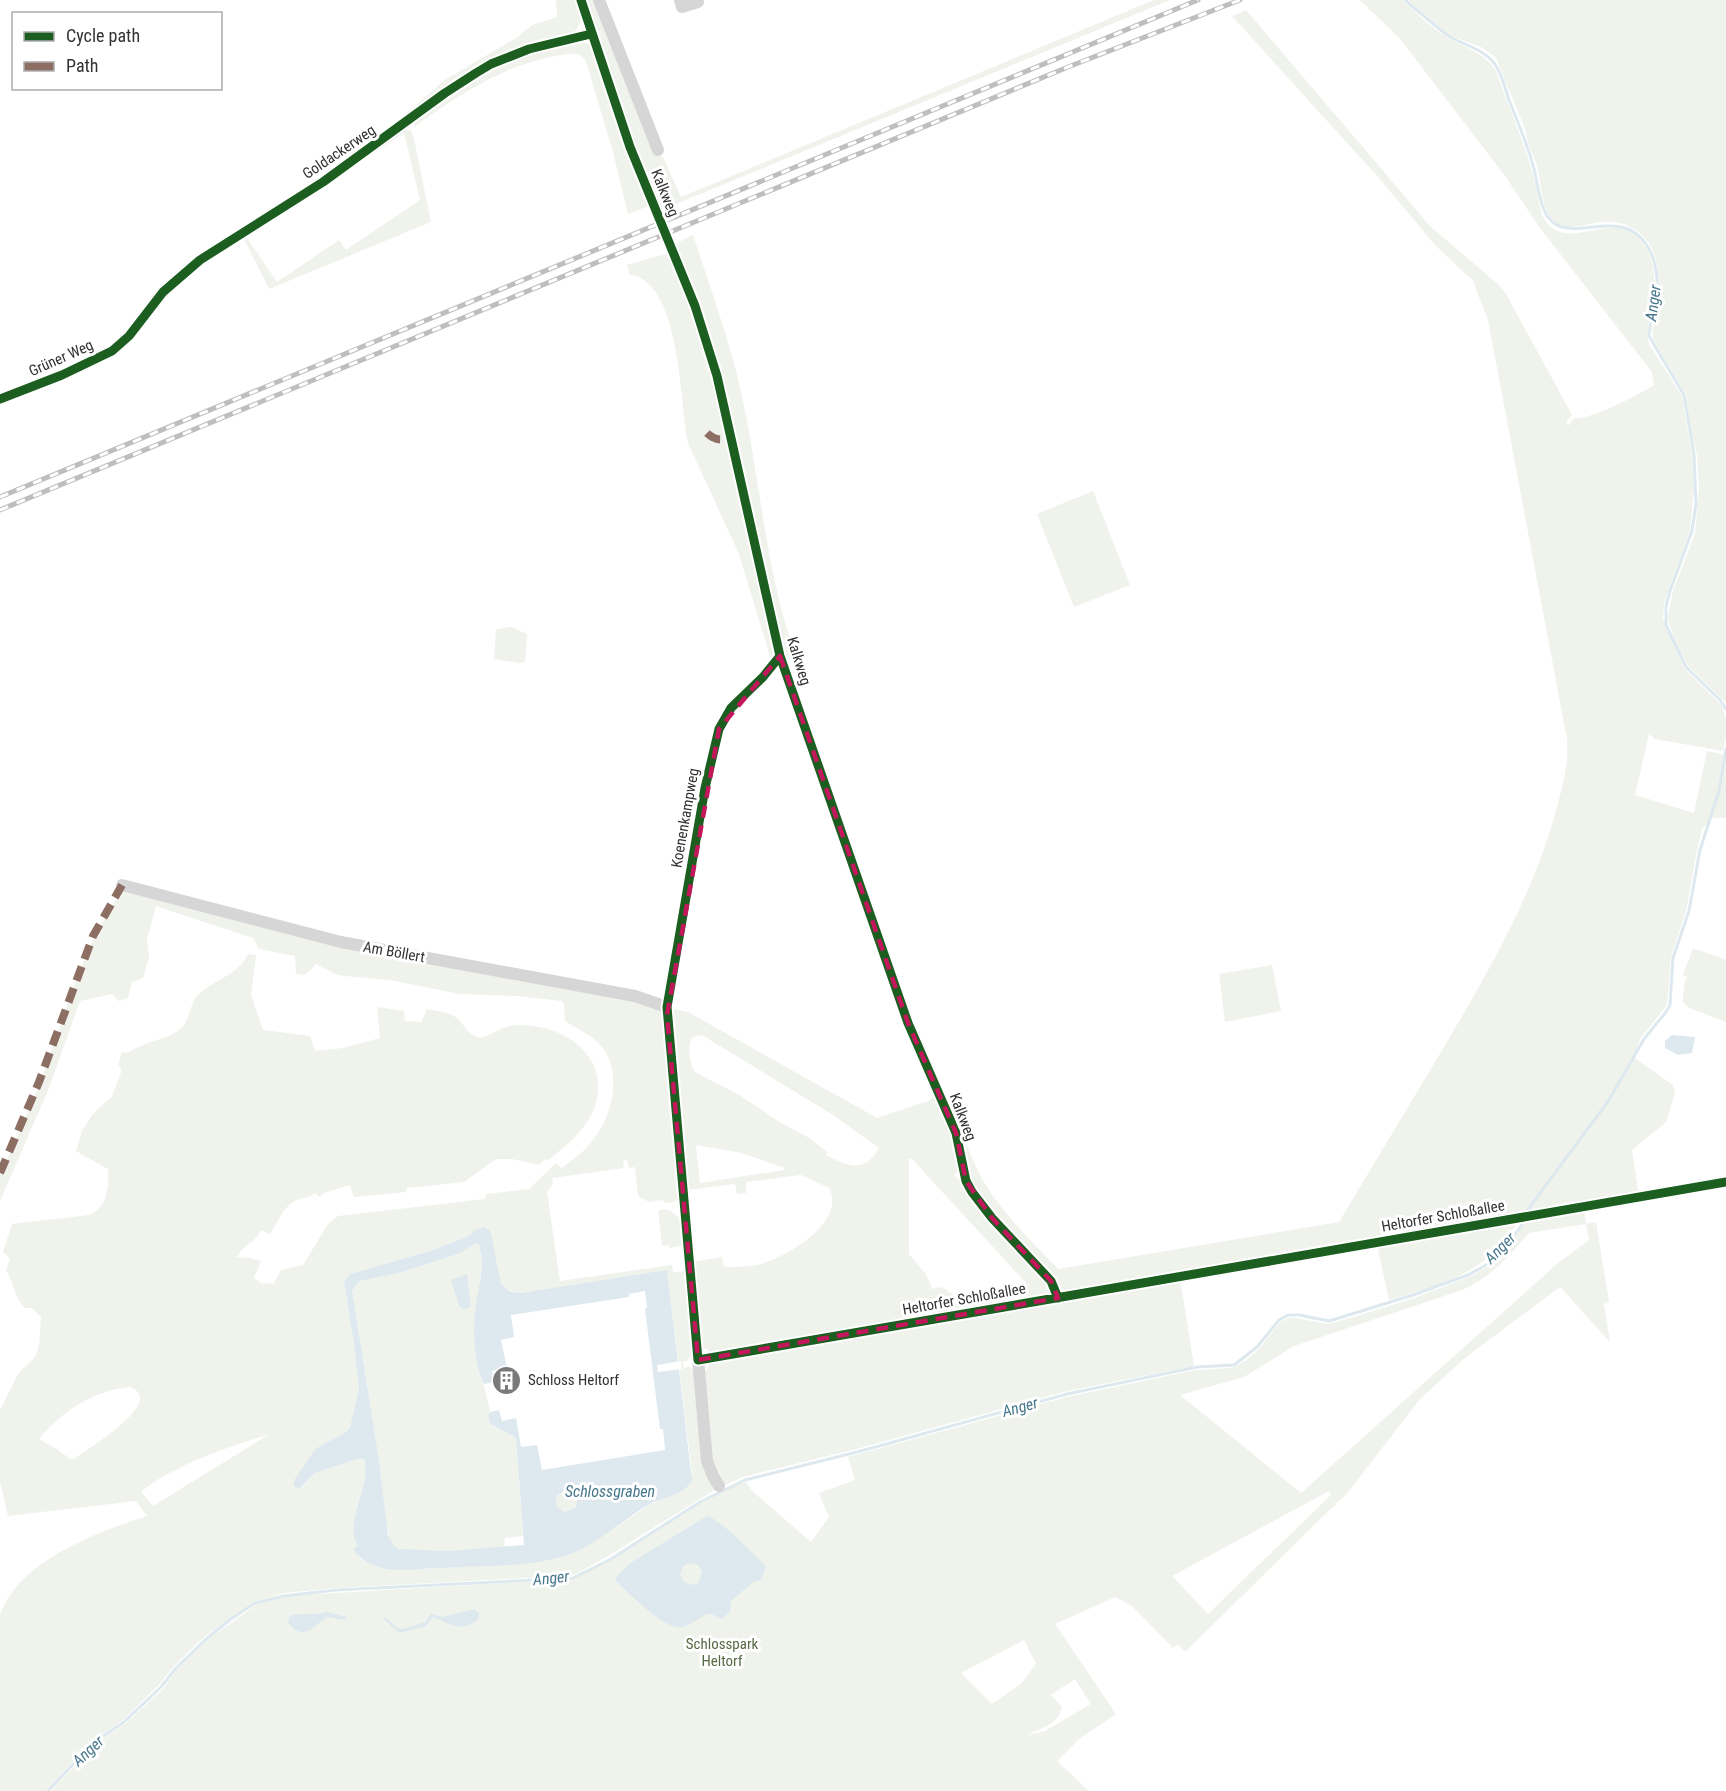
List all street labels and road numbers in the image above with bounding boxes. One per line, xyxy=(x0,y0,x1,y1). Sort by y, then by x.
street label: Goldackerweg xyxy=(299,121,379,183)
street label: Kalkweg xyxy=(647,167,683,219)
street label: Grüner Weg xyxy=(26,336,96,380)
street label: Kalkweg xyxy=(783,635,815,687)
street label: Koenenkampweg xyxy=(667,767,703,869)
street label: Am Böllert xyxy=(362,938,426,966)
street label: Kalkweg xyxy=(946,1091,980,1143)
street label: Heltorfer Schloßallee xyxy=(1380,1196,1506,1236)
street label: Heltorfer Schloßallee xyxy=(901,1279,1027,1319)

